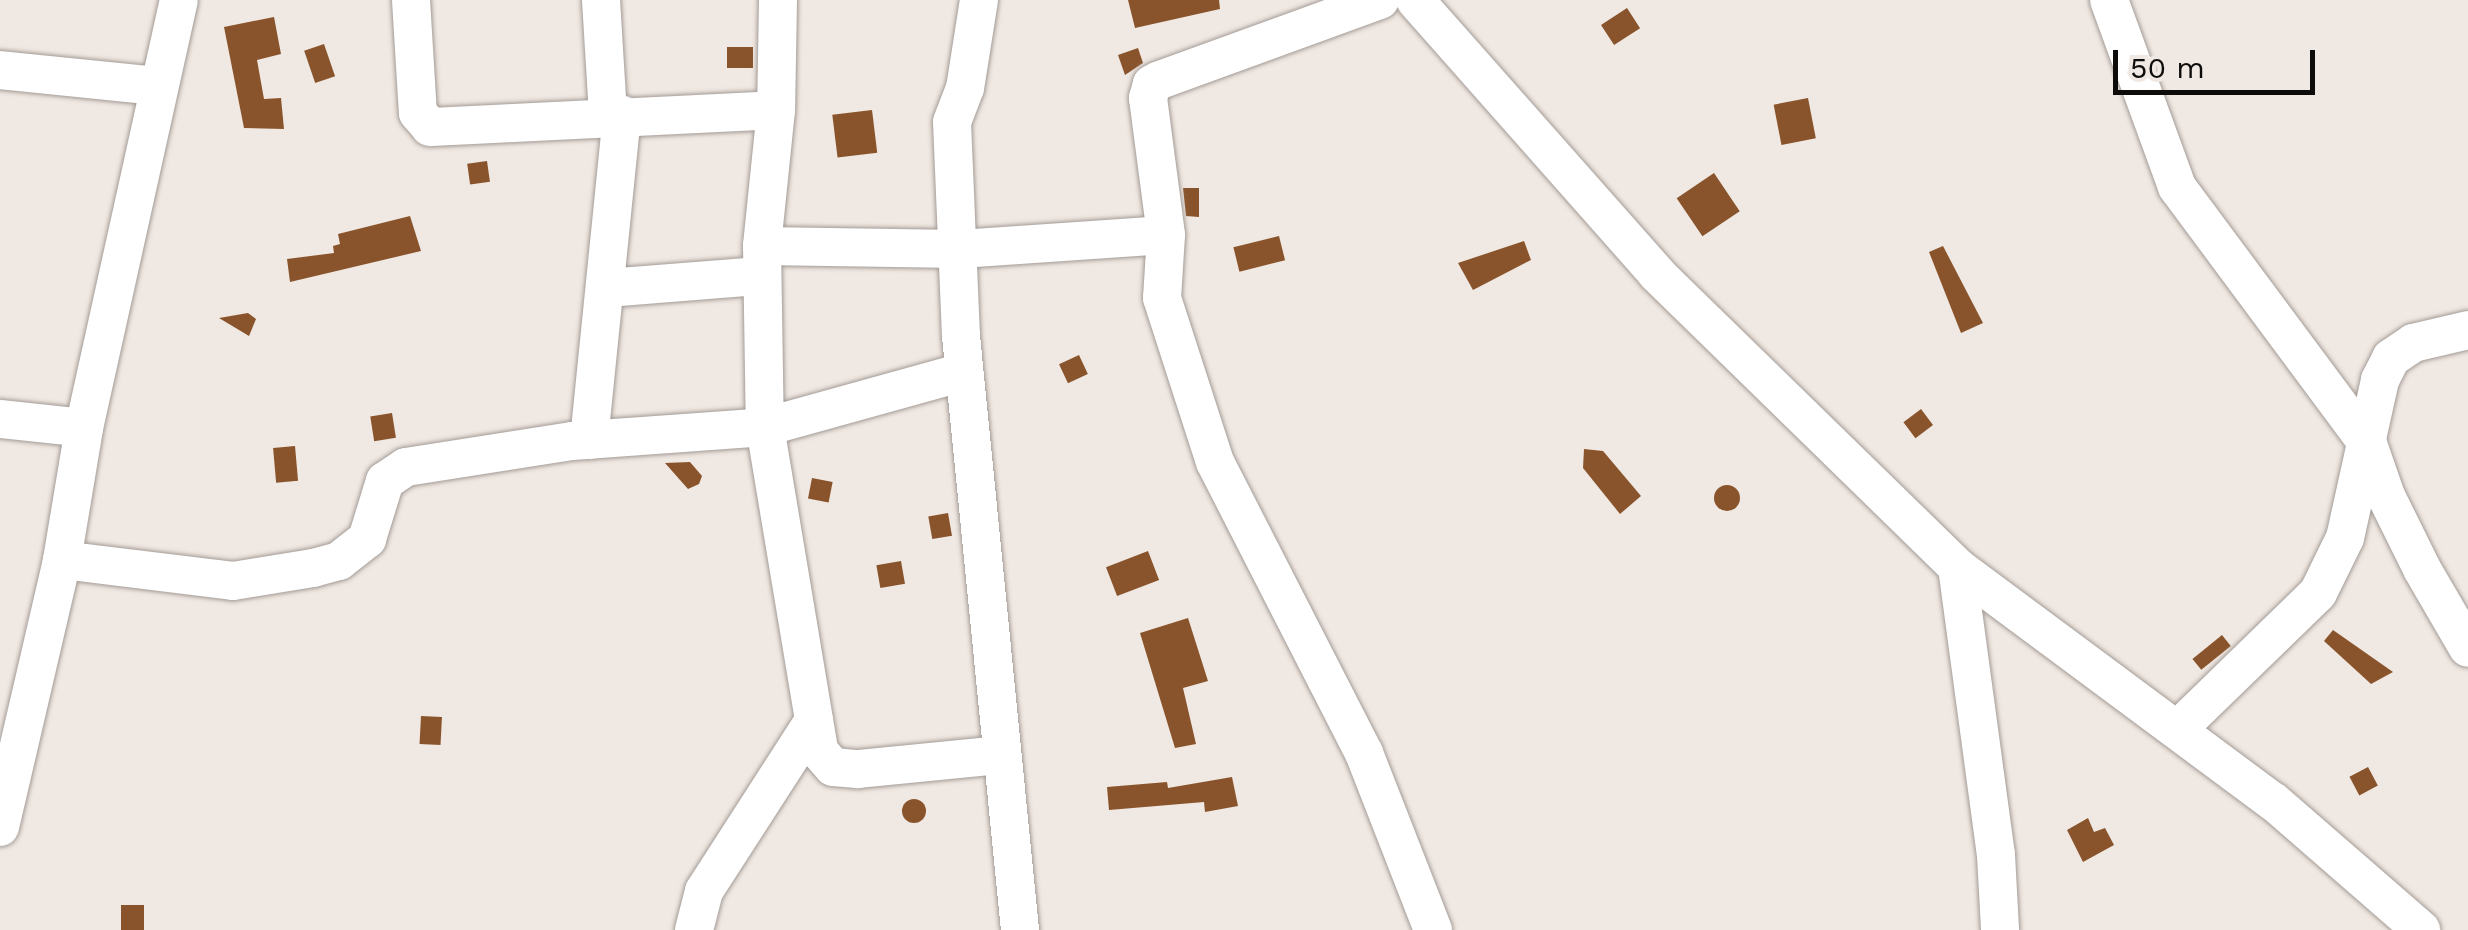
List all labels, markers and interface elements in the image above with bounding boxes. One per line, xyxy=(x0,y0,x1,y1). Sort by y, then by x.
scale bar xyxy=(2118,30,2320,92)
text: 50 m xyxy=(2130,50,2205,85)

